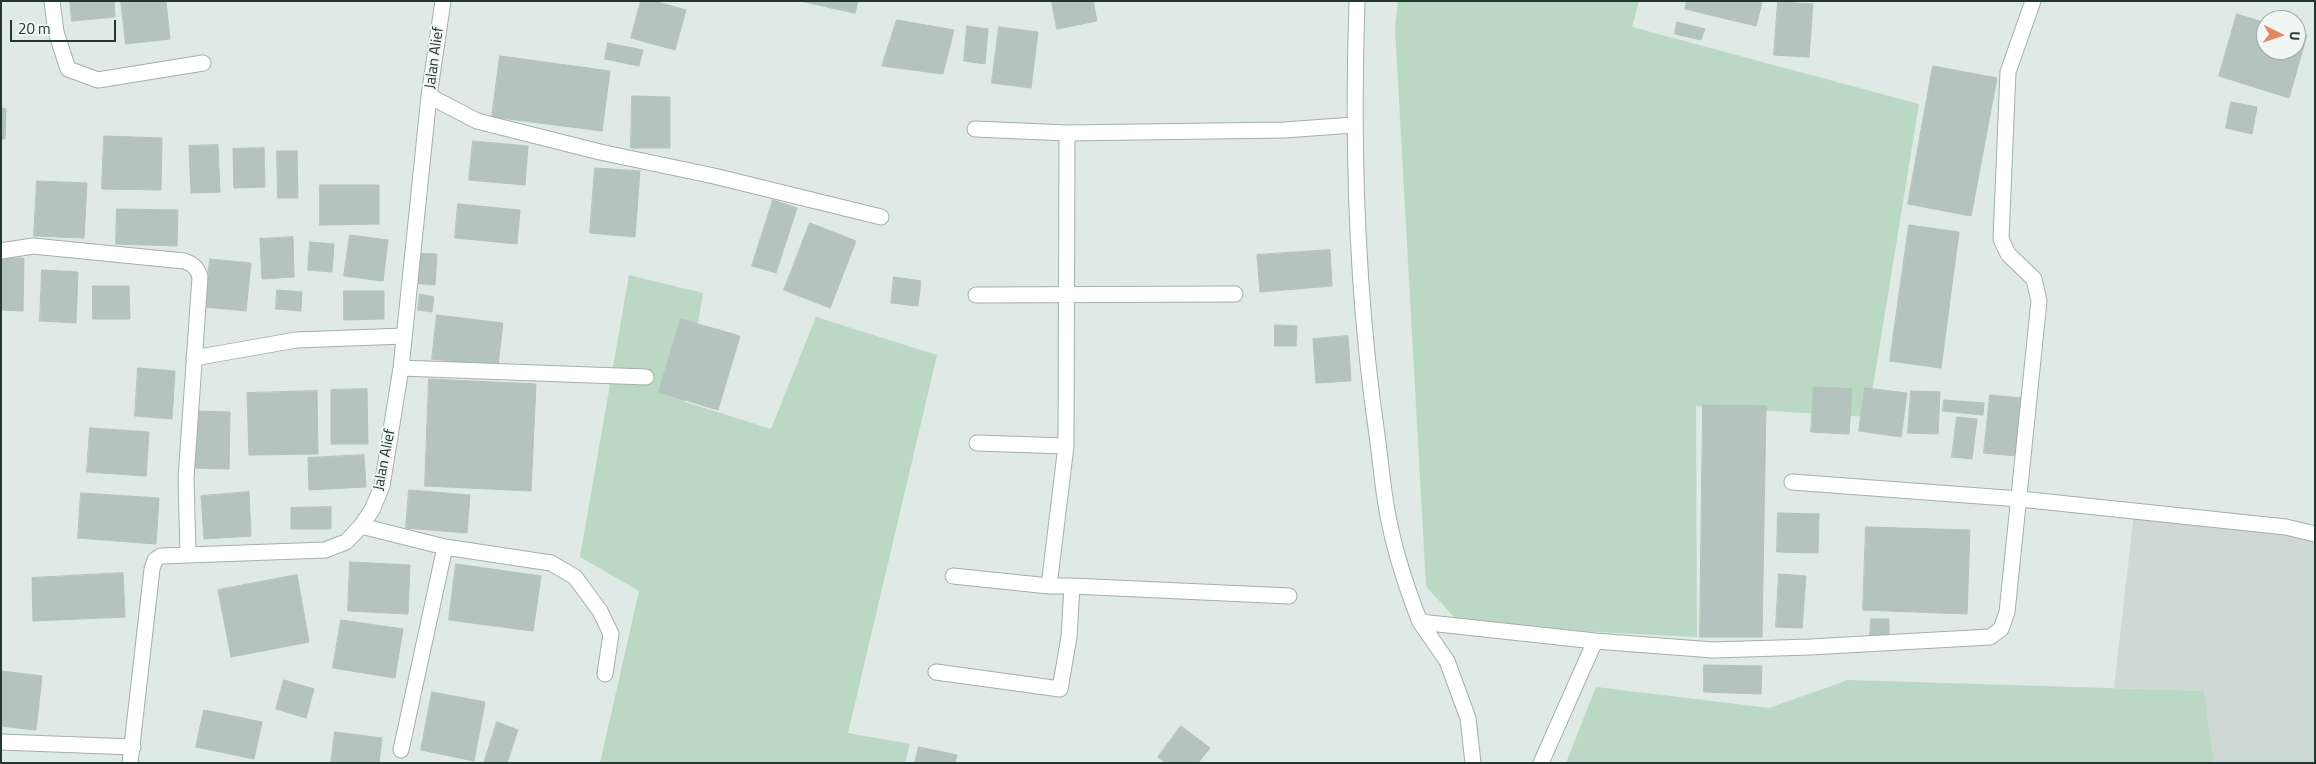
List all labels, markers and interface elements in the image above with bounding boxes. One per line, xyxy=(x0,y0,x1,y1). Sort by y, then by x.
scale bar xyxy=(12,10,119,42)
north arrow xyxy=(2256,10,2306,60)
text: 20 m xyxy=(18,17,51,40)
street label: Jalan Alief xyxy=(422,26,448,90)
text: U xyxy=(2285,31,2306,41)
street label: Jalan Alief xyxy=(370,428,400,492)

